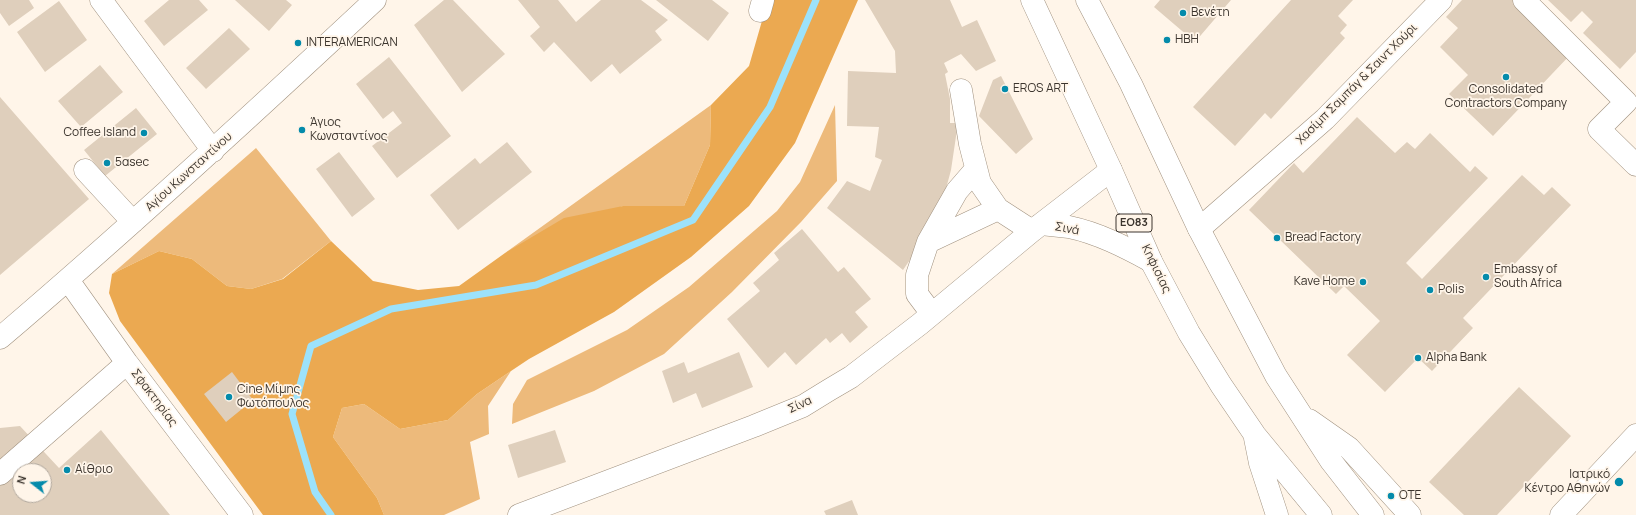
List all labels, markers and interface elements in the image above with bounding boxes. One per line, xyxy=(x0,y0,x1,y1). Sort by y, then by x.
place label: Βενέτη xyxy=(1191,6,1230,20)
marker: Βενέτη xyxy=(1178,8,1188,18)
street label: Χασίμπ Σαμπάγ & Σαιντ Χούρι xyxy=(1293,20,1421,148)
place label: ΗΒΗ xyxy=(1175,33,1199,47)
marker: ΗΒΗ xyxy=(1162,35,1172,45)
place label: INTERAMERICAN xyxy=(306,36,398,50)
marker: INTERAMERICAN xyxy=(293,38,303,48)
marker: Consolidated Contractors Company xyxy=(1501,72,1511,82)
place label: EROS ART xyxy=(1013,82,1068,96)
place label: Consolidated Contractors Company xyxy=(1445,83,1567,111)
marker: EROS ART xyxy=(1000,84,1010,94)
place label: Άγιος Κωνσταντίνος xyxy=(310,116,388,144)
marker: Άγιος Κωνσταντίνος xyxy=(297,125,307,135)
place label: Coffee Island xyxy=(63,126,136,140)
marker: Coffee Island xyxy=(139,128,149,138)
street label: Αγίου Κωνσταντίνου xyxy=(143,129,235,215)
place label: 5αsec xyxy=(115,156,149,170)
marker: 5αsec xyxy=(102,158,112,168)
road number: ΕΟ83 xyxy=(1116,214,1152,232)
street label: Σινά xyxy=(1054,220,1080,238)
place label: Bread Factory xyxy=(1285,231,1361,245)
marker: Bread Factory xyxy=(1272,233,1282,243)
street label: Κηφισίας xyxy=(1138,242,1174,296)
place label: Embassy of South Africa xyxy=(1494,263,1562,291)
marker: Embassy of South Africa xyxy=(1481,272,1491,282)
place label: Kave Home xyxy=(1294,275,1355,289)
marker: Kave Home xyxy=(1358,277,1368,287)
place label: Polis xyxy=(1438,283,1464,297)
marker: Polis xyxy=(1425,285,1435,295)
place label: Alpha Bank xyxy=(1426,351,1487,365)
marker: Alpha Bank xyxy=(1413,353,1423,363)
street label: Σφακτηρίας xyxy=(128,366,180,430)
place label: Cine Μίμης Φωτόπουλος xyxy=(237,383,309,411)
marker: Cine Μίμης Φωτόπουλος xyxy=(224,392,234,402)
street label: Σίνα xyxy=(786,393,814,417)
north arrow xyxy=(12,463,52,503)
place label: Αίθριο xyxy=(75,463,113,477)
marker: Αίθριο xyxy=(62,465,72,475)
place label: Ιατρικό Κέντρο Αθηνών xyxy=(1525,468,1610,496)
text: N xyxy=(13,474,29,486)
marker: Ιατρικό Κέντρο Αθηνών xyxy=(1613,476,1625,488)
place label: ΟΤΕ xyxy=(1399,489,1421,503)
marker: ΟΤΕ xyxy=(1386,491,1396,501)

